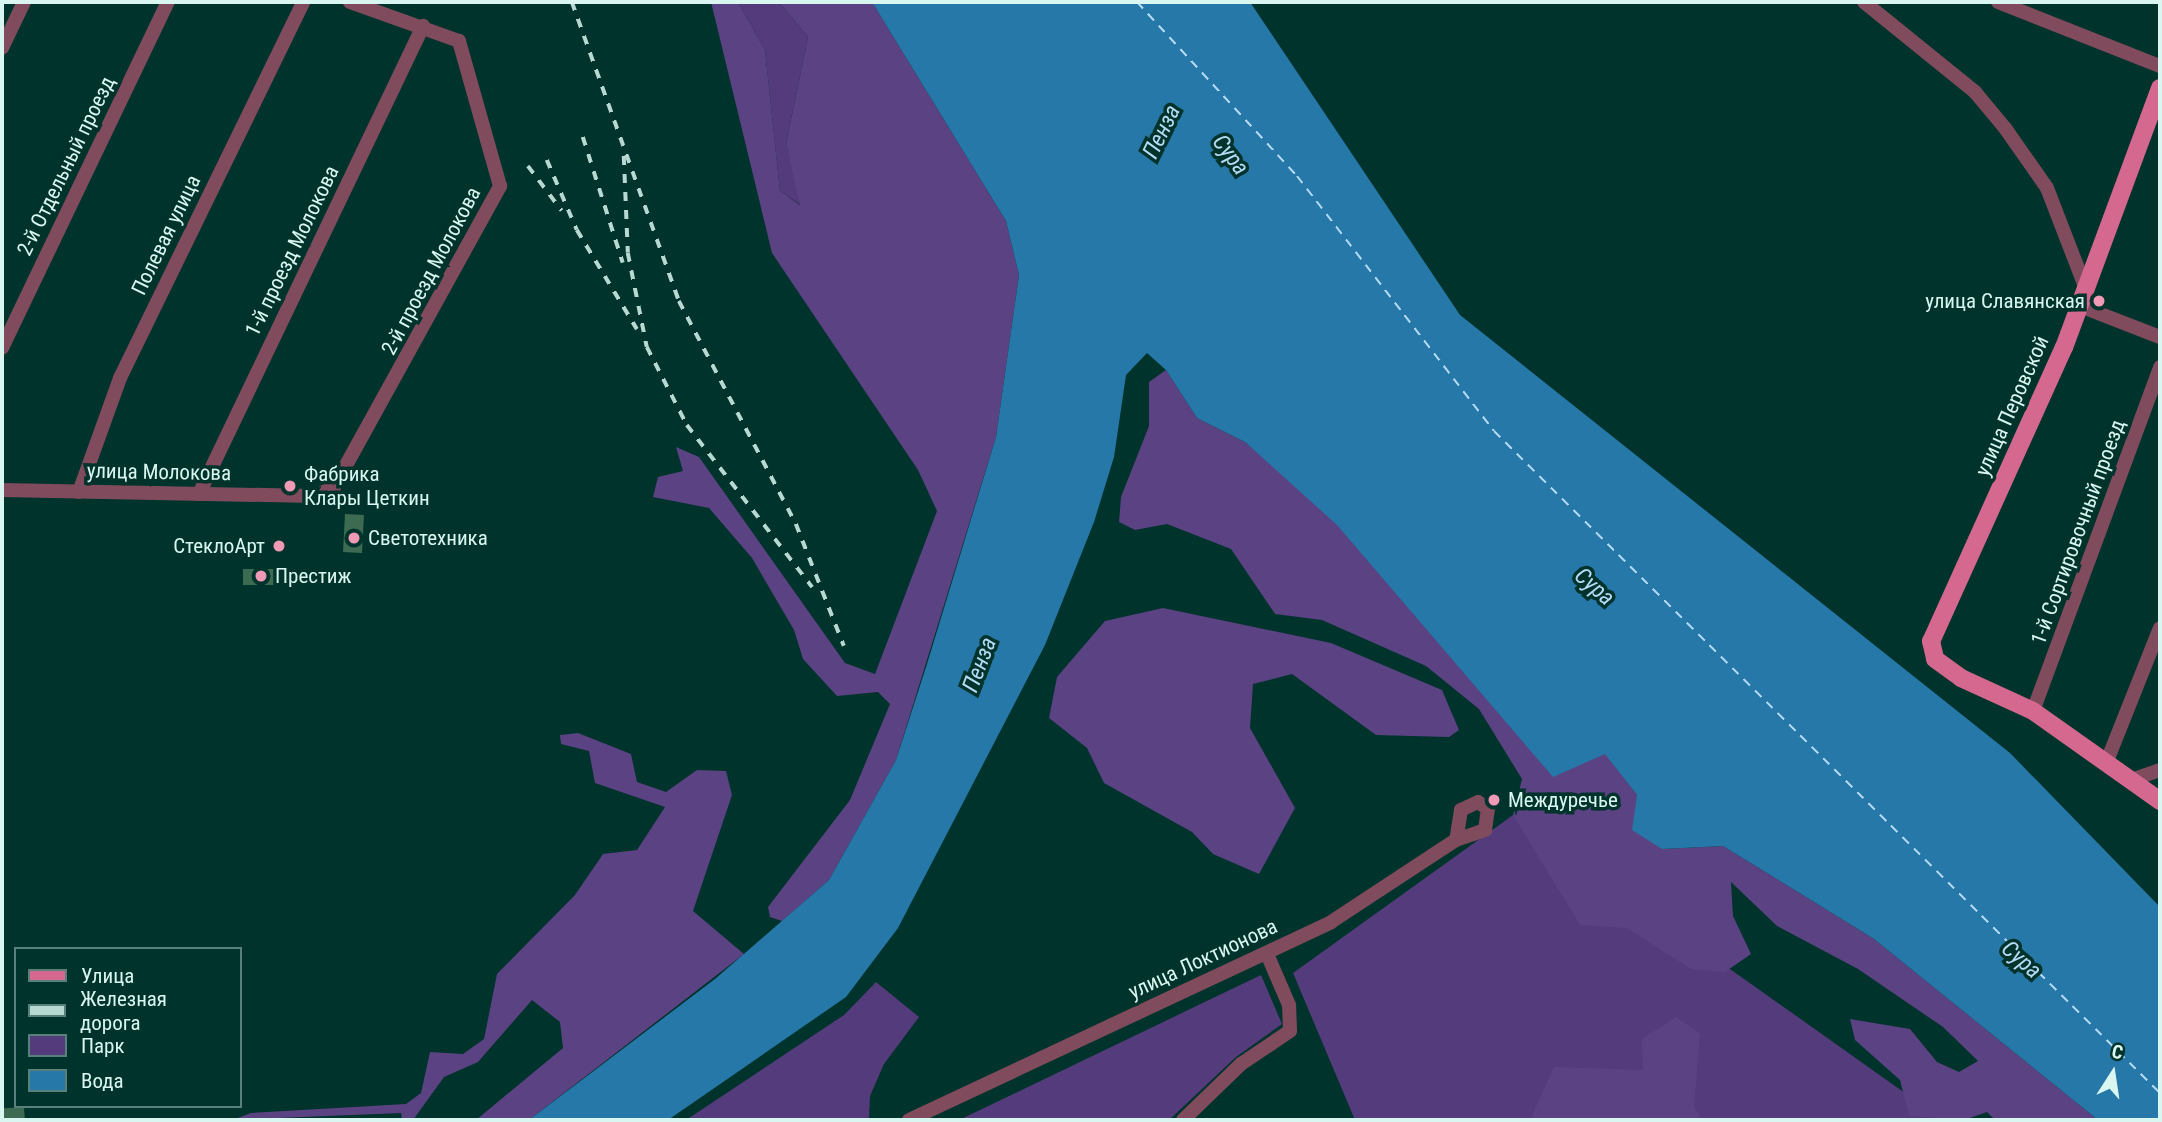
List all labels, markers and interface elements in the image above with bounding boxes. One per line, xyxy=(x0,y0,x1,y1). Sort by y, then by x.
street label: 2-й Отдельный проезд xyxy=(12,72,120,260)
water label: Пенза xyxy=(1137,101,1187,163)
water label: Сура xyxy=(1206,129,1254,181)
street label: 1-й проезд Молокова xyxy=(240,162,344,340)
street label: Полевая улица xyxy=(126,171,206,299)
street label: 2-й проезд Молокова xyxy=(376,183,486,359)
place label: улица Славянская xyxy=(1925,288,2085,314)
marker: улица Славянская xyxy=(2091,293,2107,309)
street label: улица Перовской xyxy=(1970,332,2054,480)
street label: 1-й Сортировочный проезд xyxy=(2026,416,2130,648)
street label: улица Молокова xyxy=(87,458,231,486)
place label: Фабрика Клары Цеткин xyxy=(304,461,430,511)
marker: Фабрика Клары Цеткин xyxy=(282,478,298,494)
place label: Светотехника xyxy=(368,525,488,551)
marker: Светотехника xyxy=(346,530,362,546)
place label: СтеклоАрт xyxy=(173,533,265,559)
marker: СтеклоАрт xyxy=(271,538,287,554)
water label: Сура xyxy=(1568,562,1620,612)
place label: Престиж xyxy=(275,563,351,589)
marker: Престиж xyxy=(253,568,269,584)
water label: Пенза xyxy=(957,634,1003,696)
place label: Междуречье xyxy=(1508,787,1618,813)
marker: Междуречье xyxy=(1486,792,1502,808)
street label: улица Локтионова xyxy=(1125,914,1281,1004)
water label: Сура xyxy=(1995,935,2047,985)
legend xyxy=(14,947,242,1108)
text: Улица xyxy=(81,964,134,988)
text: Железная дорога xyxy=(80,987,167,1035)
text: Парк xyxy=(81,1034,125,1058)
north arrow xyxy=(2078,1038,2148,1108)
text: С xyxy=(2110,1040,2125,1064)
text: Вода xyxy=(81,1069,124,1093)

